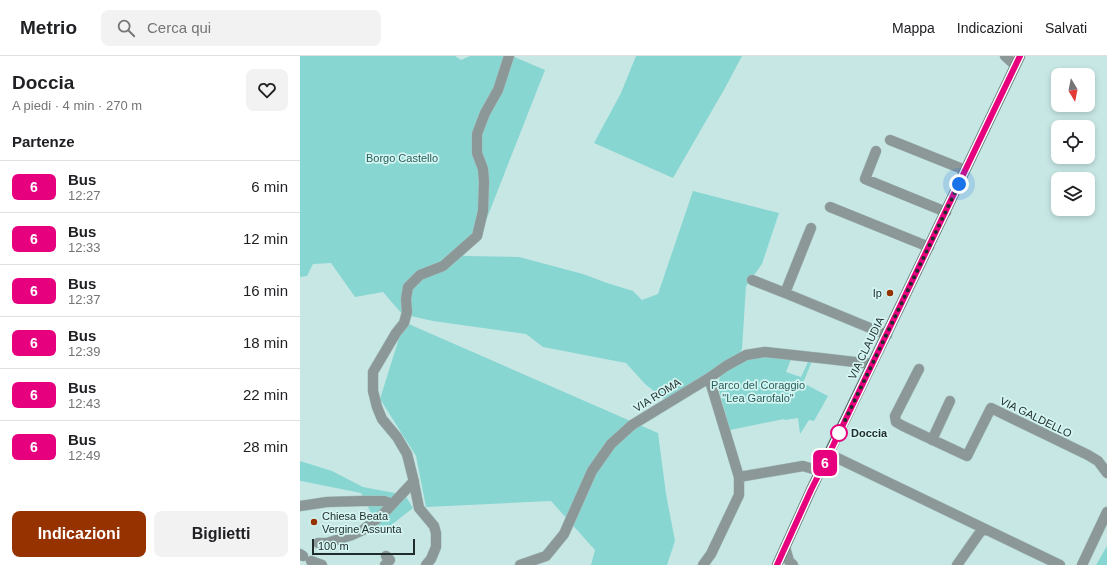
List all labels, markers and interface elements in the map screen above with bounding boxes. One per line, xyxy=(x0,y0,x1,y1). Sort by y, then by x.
search box xyxy=(101,10,381,46)
text: Metrio xyxy=(20,17,77,38)
icon: search xyxy=(115,17,137,39)
text: Cerca qui xyxy=(147,19,211,36)
text: Mappa xyxy=(892,20,935,36)
text: Indicazioni xyxy=(957,20,1023,36)
text: Salvati xyxy=(1045,20,1087,36)
north arrow xyxy=(1051,68,1095,112)
map controls xyxy=(1051,68,1095,216)
button: heart xyxy=(246,69,288,111)
text: Doccia xyxy=(12,72,74,93)
text: A piedi · 4 min · 270 m xyxy=(12,98,142,113)
button: locate xyxy=(1051,120,1095,164)
text: Partenze xyxy=(12,133,75,150)
park label: Borgo Castello xyxy=(366,152,438,164)
text: Bus xyxy=(68,171,96,188)
button: layers xyxy=(1051,172,1095,216)
your location xyxy=(949,174,969,194)
text: 6 min xyxy=(251,178,288,195)
text: 6 xyxy=(30,179,38,195)
text: 12:27 xyxy=(68,188,101,203)
text: Bus xyxy=(68,223,96,240)
text: 12 min xyxy=(243,230,288,247)
text: 6 xyxy=(30,231,38,247)
text: 12:33 xyxy=(68,240,101,255)
text: Bus xyxy=(68,275,96,292)
text: 16 min xyxy=(243,282,288,299)
text: 6 xyxy=(30,283,38,299)
place label: Ip xyxy=(873,287,882,299)
marker: Ip xyxy=(885,288,895,298)
text: 12:37 xyxy=(68,292,101,307)
street label: VIA CLAUDIA xyxy=(846,314,887,381)
text: Bus xyxy=(68,327,96,344)
text: 18 min xyxy=(243,334,288,351)
text: 6 xyxy=(30,335,38,351)
text: 12:39 xyxy=(68,344,101,359)
street label: VIA ROMA xyxy=(631,375,683,414)
text: Bus xyxy=(68,379,96,396)
park label: Parco del Coraggio "Lea Garofalo" xyxy=(711,379,805,404)
text: 22 min xyxy=(243,386,288,403)
text: 6 xyxy=(30,387,38,403)
street label: VIA GALDELLO xyxy=(998,394,1074,440)
text: 12:43 xyxy=(68,396,101,411)
marker: Doccia xyxy=(830,424,848,442)
place label: Doccia xyxy=(851,427,888,439)
text: Bus xyxy=(68,431,96,448)
text: 28 min xyxy=(243,438,288,455)
text: 6 xyxy=(30,439,38,455)
text: 12:49 xyxy=(68,448,101,463)
line badge: 6 xyxy=(812,450,838,476)
text: 6 xyxy=(821,455,829,471)
place label: Chiesa Beata Vergine Assunta xyxy=(322,510,402,535)
button: Indicazioni xyxy=(12,511,146,557)
button: Biglietti xyxy=(154,511,288,557)
marker: Chiesa Beata Vergine Assunta xyxy=(309,517,319,527)
scale bar xyxy=(312,537,415,556)
text: 100 m xyxy=(318,540,349,552)

